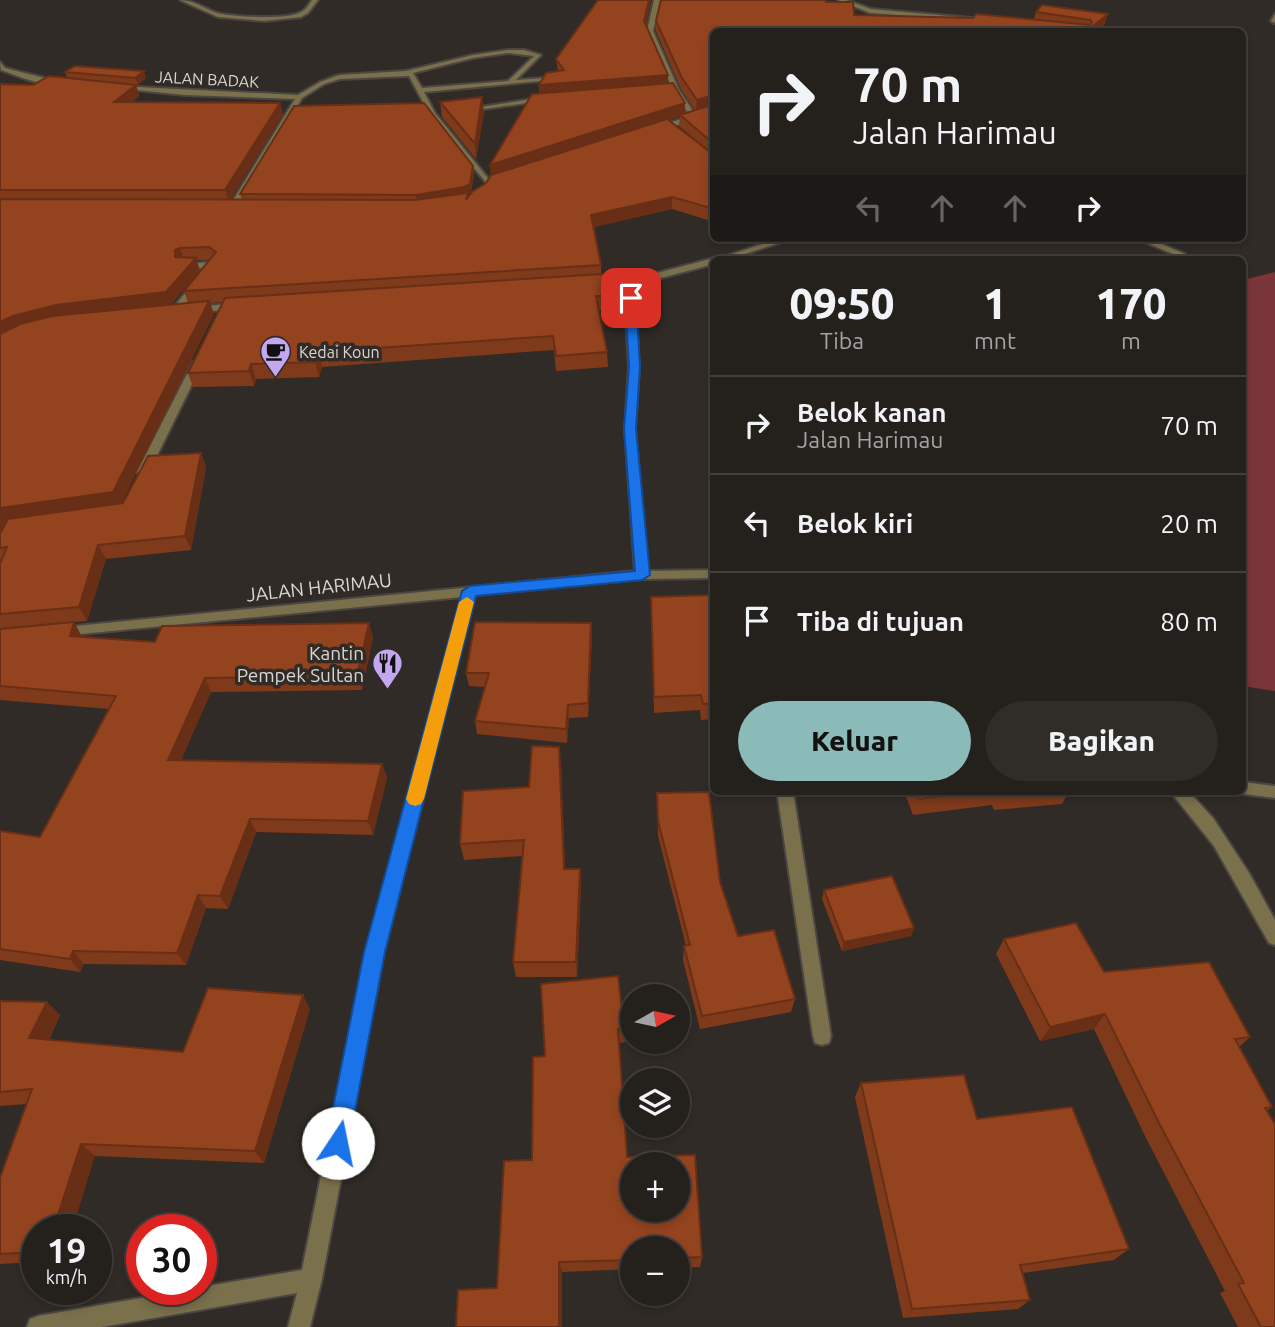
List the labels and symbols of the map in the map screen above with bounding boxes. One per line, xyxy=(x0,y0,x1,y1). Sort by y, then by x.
street label: JALAN BADAK xyxy=(155,67,260,91)
pin xyxy=(601,268,661,328)
cafe icon: Kedai Koun xyxy=(259,335,293,379)
place label: Kedai Koun xyxy=(299,343,380,361)
street label: JALAN HARIMAU xyxy=(245,568,393,606)
place label: Kantin Pempek Sultan xyxy=(237,642,364,686)
restaurant icon: Kantin Pempek Sultan xyxy=(370,647,404,691)
north arrow xyxy=(620,984,690,1054)
position arrow xyxy=(301,1106,375,1180)
speed limit sign: 30 xyxy=(126,1214,217,1305)

